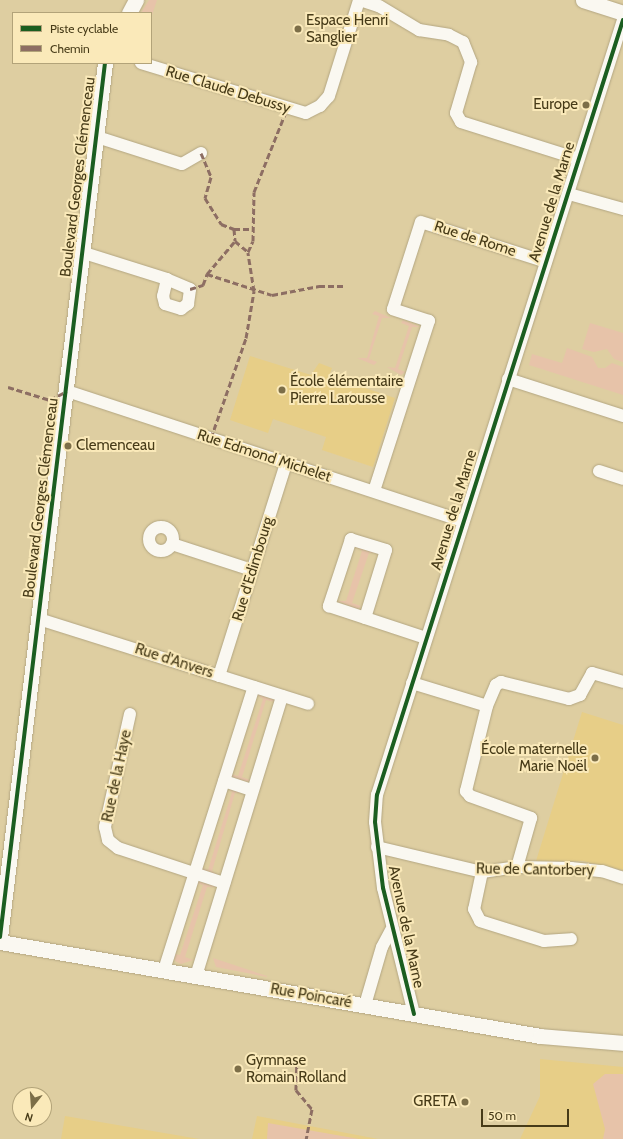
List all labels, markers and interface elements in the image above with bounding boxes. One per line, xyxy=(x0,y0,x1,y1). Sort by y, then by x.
place label: Espace Henri Sanglier xyxy=(306,11,388,46)
legend xyxy=(12,12,152,64)
text: Piste cyclable xyxy=(50,21,118,36)
marker: Espace Henri Sanglier xyxy=(293,24,303,34)
text: Chemin xyxy=(50,41,90,56)
street label: Rue Claude Debussy xyxy=(163,62,293,118)
street label: Boulevard Georges Clémenceau xyxy=(57,76,99,278)
place label: Europe xyxy=(533,96,578,114)
marker: Europe xyxy=(581,100,591,110)
street label: Avenue de la Marne xyxy=(525,140,579,264)
street label: Rue de Rome xyxy=(432,217,518,261)
place label: École élémentaire Pierre Larousse xyxy=(290,372,403,407)
marker: École élémentaire Pierre Larousse xyxy=(277,385,287,395)
street label: Boulevard Georges Clémenceau xyxy=(20,397,62,599)
street label: Rue Edmond Michelet xyxy=(195,426,333,486)
place label: Clemenceau xyxy=(76,437,155,455)
marker: Clemenceau xyxy=(63,441,73,451)
street label: Avenue de la Marne xyxy=(427,448,481,572)
street label: Rue d'Edimbourg xyxy=(229,515,277,623)
street label: Rue d'Anvers xyxy=(133,640,215,682)
street label: Rue de la Haye xyxy=(98,728,136,824)
place label: École maternelle Marie Noël xyxy=(481,740,587,775)
marker: École maternelle Marie Noël xyxy=(590,753,600,763)
street label: Rue de Cantorbery xyxy=(476,860,594,880)
street label: Avenue de la Marne xyxy=(384,864,428,990)
street label: Rue Poincaré xyxy=(269,980,353,1012)
place label: Gymnase Romain Rolland xyxy=(246,1051,346,1086)
marker: Gymnase Romain Rolland xyxy=(233,1064,243,1074)
north arrow xyxy=(12,1087,52,1127)
place label: GRETA xyxy=(413,1093,457,1111)
marker: GRETA xyxy=(460,1097,470,1107)
scale bar xyxy=(483,1101,571,1127)
text: 50 m xyxy=(488,1108,516,1123)
text: N xyxy=(23,1110,35,1125)

